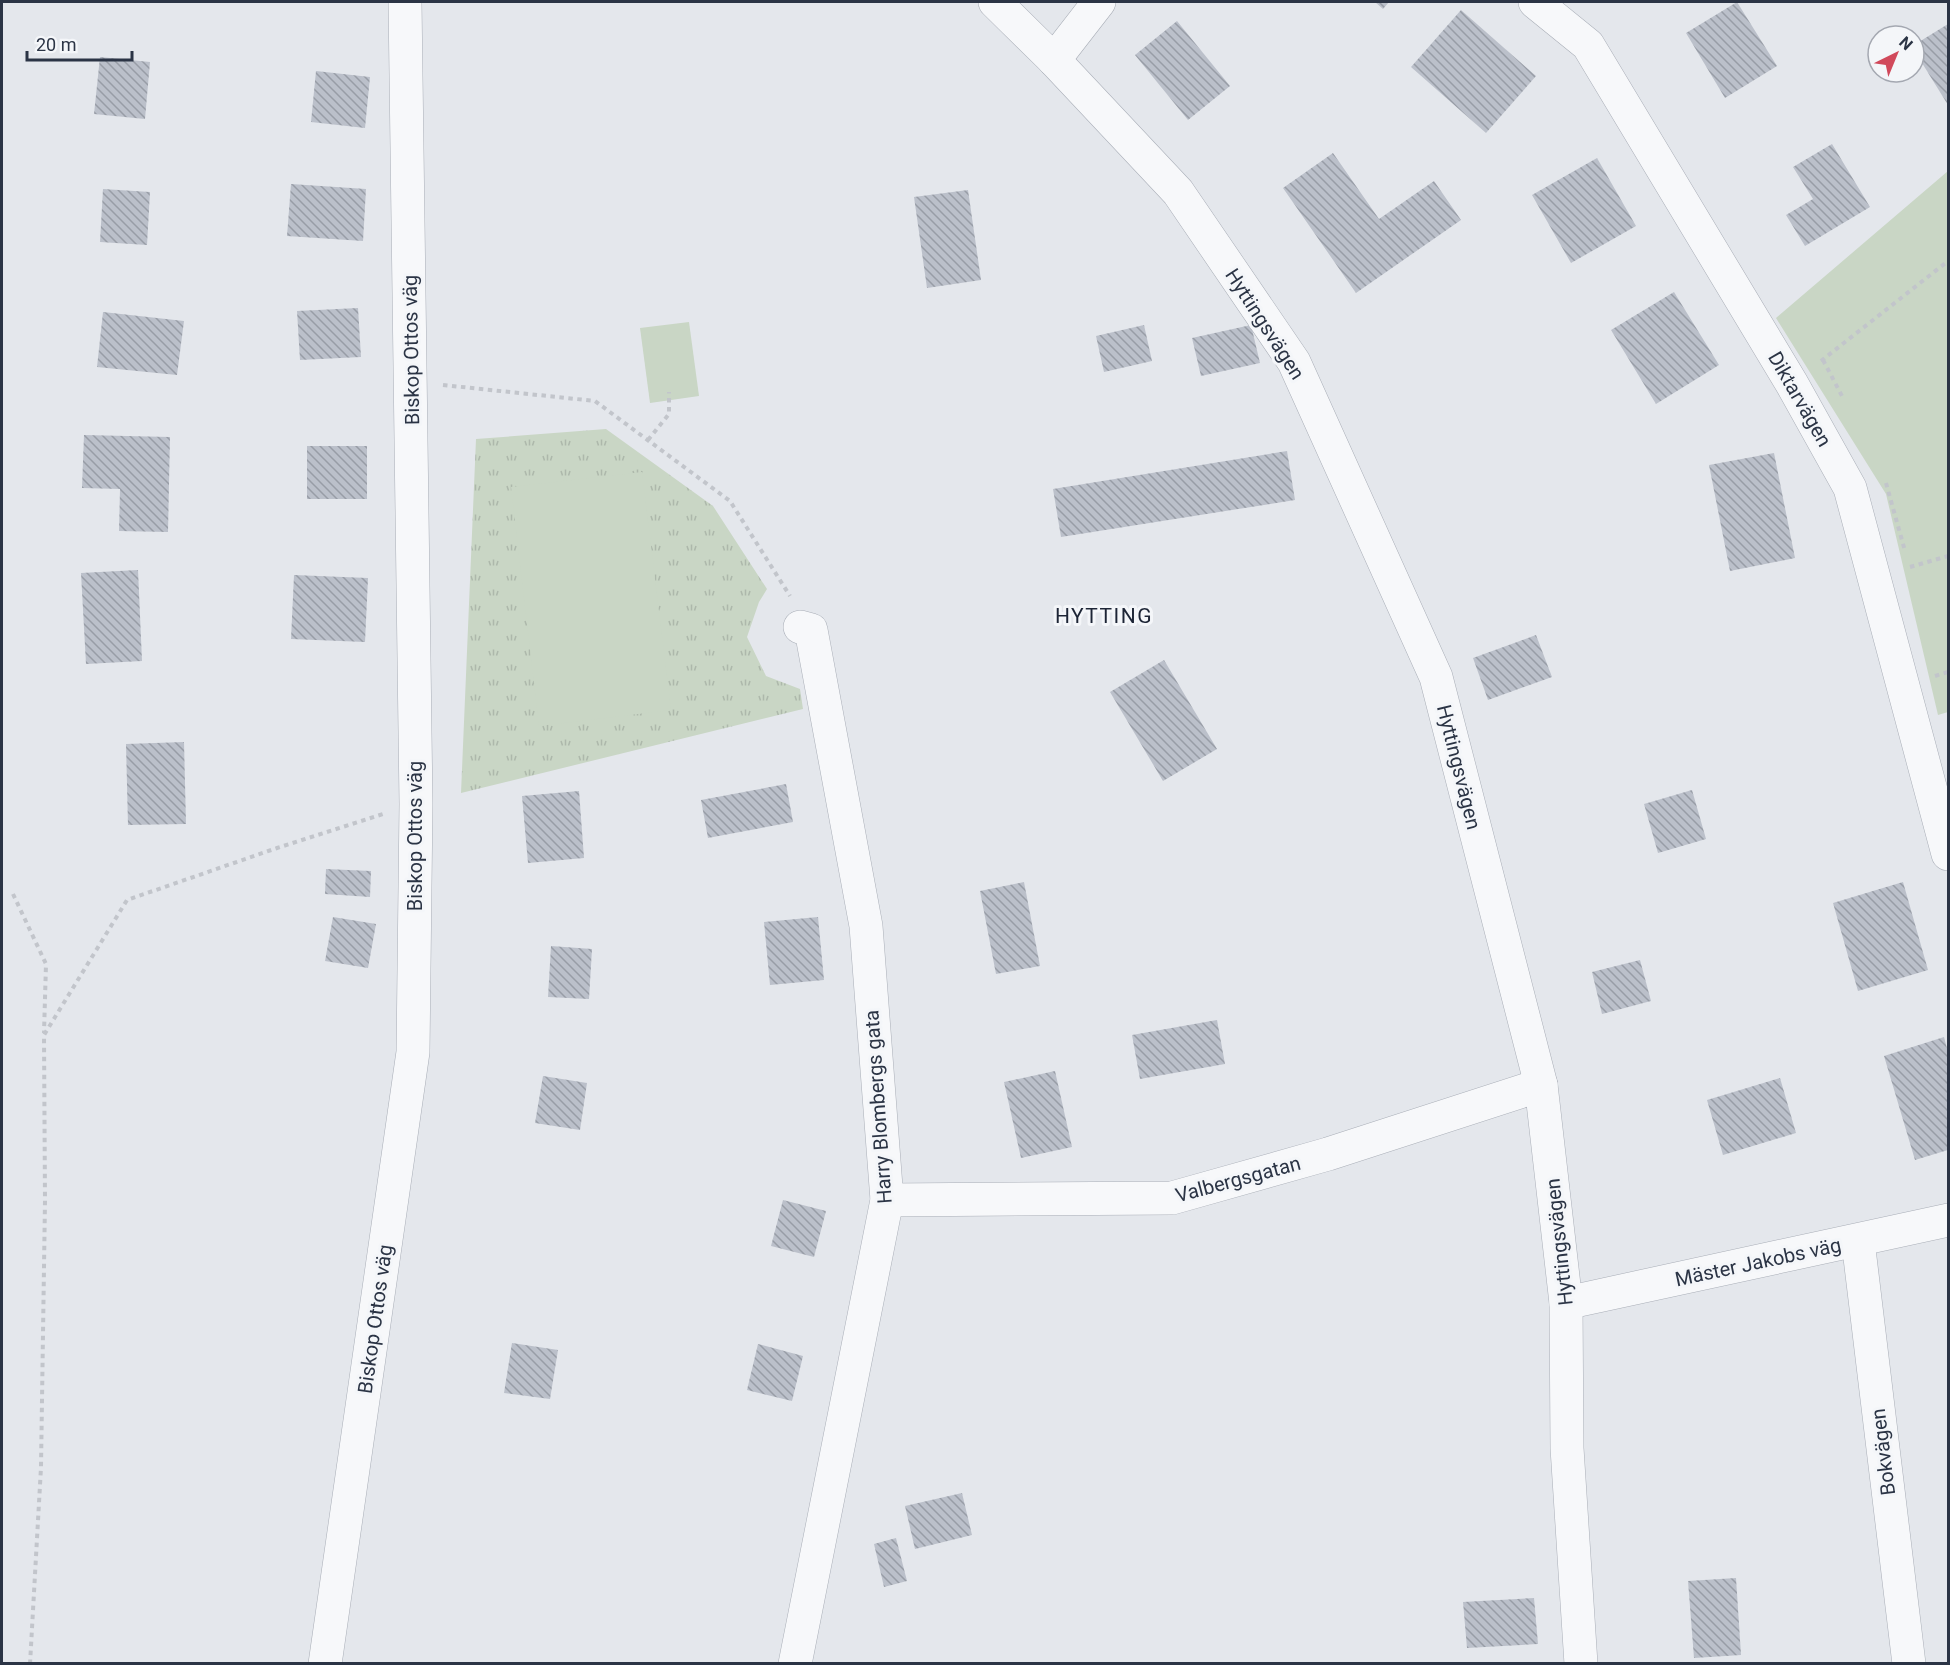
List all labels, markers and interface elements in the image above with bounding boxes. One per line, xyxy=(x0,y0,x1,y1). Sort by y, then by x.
scale bar xyxy=(27,24,132,62)
north arrow xyxy=(1866,24,1926,84)
text: N xyxy=(1895,33,1916,54)
text: 20 m xyxy=(36,34,76,55)
street label: Hyttingsvägen xyxy=(1220,264,1310,384)
street label: Biskop Ottos väg xyxy=(398,275,424,425)
street label: Diktarvägen xyxy=(1763,347,1837,451)
district label: HYTTING xyxy=(1055,604,1153,628)
street label: Hyttingsvägen xyxy=(1432,702,1486,832)
street label: Biskop Ottos väg xyxy=(403,761,427,911)
street label: Harry Blombergs gata xyxy=(859,1009,897,1205)
street label: Valbergsgatan xyxy=(1173,1151,1303,1207)
street label: Hyttingsvägen xyxy=(1540,1177,1578,1307)
street label: Mäster Jakobs väg xyxy=(1673,1233,1843,1291)
street label: Biskop Ottos väg xyxy=(353,1243,397,1395)
street label: Bokvägen xyxy=(1866,1407,1900,1497)

